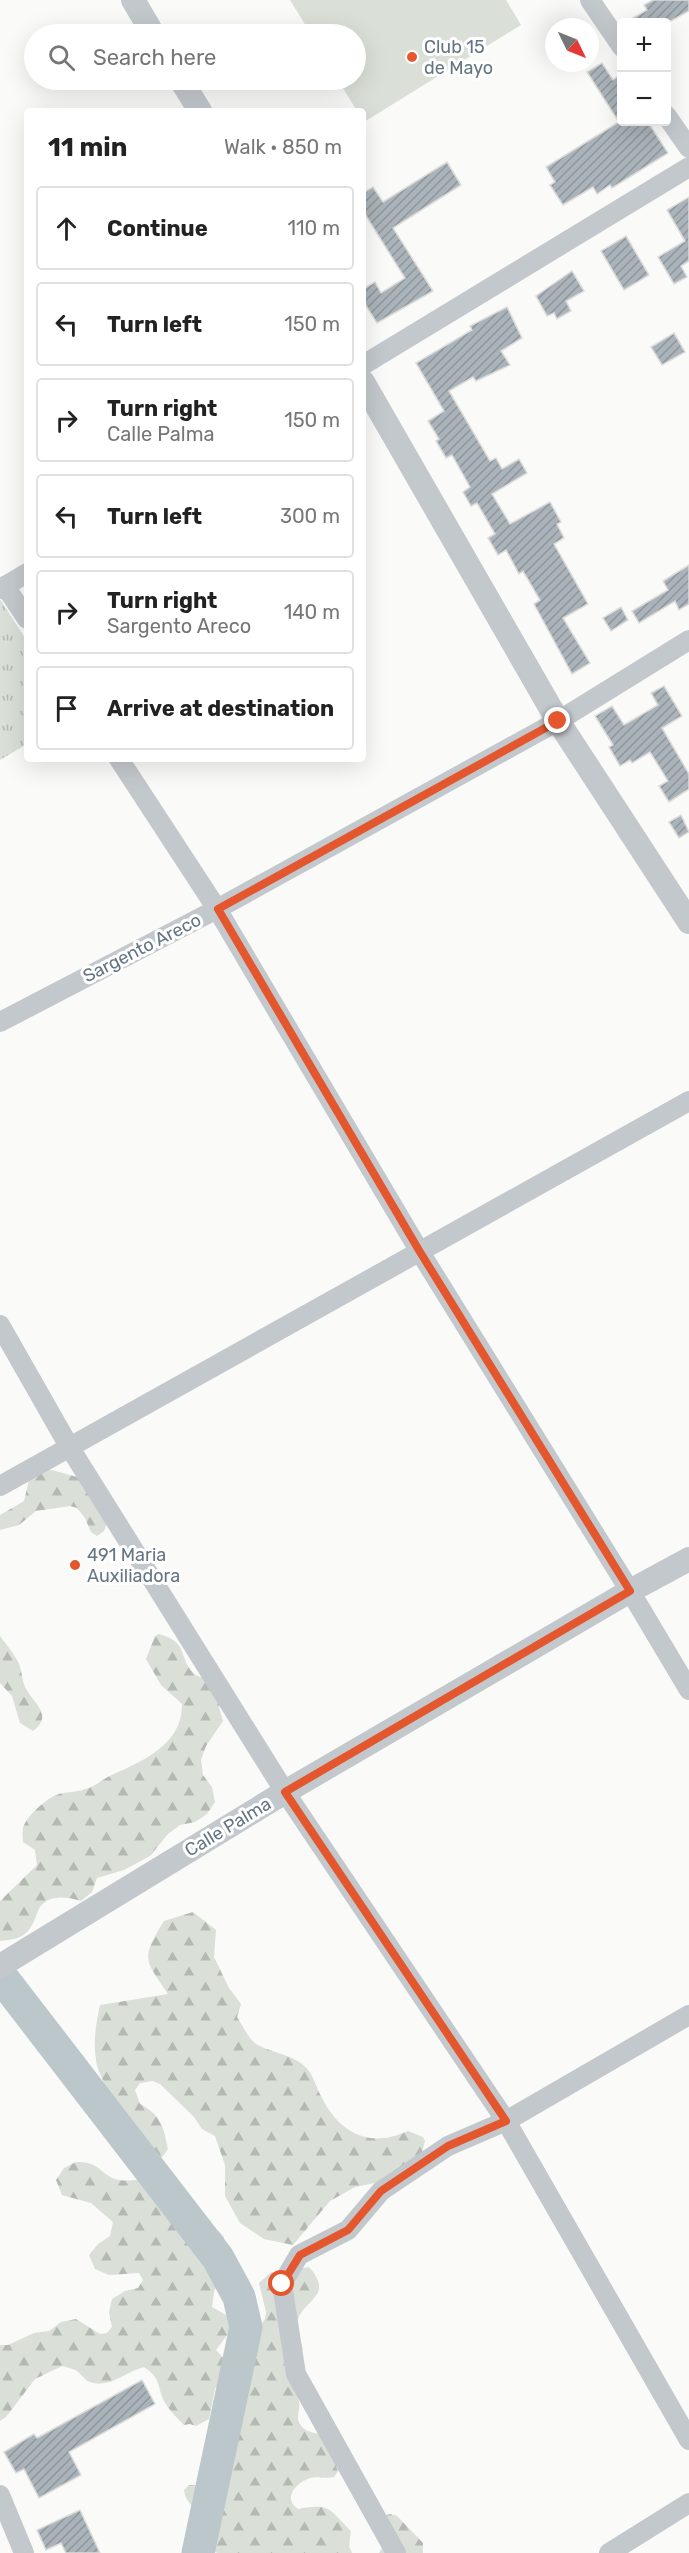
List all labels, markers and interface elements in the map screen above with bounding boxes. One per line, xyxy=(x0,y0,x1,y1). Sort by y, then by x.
north arrow xyxy=(545,18,599,72)
map controls xyxy=(617,18,671,126)
button: + xyxy=(617,18,671,72)
search box xyxy=(24,24,366,90)
place label: Club 15 de Mayo xyxy=(424,36,493,79)
icon: search xyxy=(45,41,78,74)
text: Search here xyxy=(93,44,216,71)
marker: Club 15 de Mayo xyxy=(405,50,419,64)
button: − xyxy=(617,72,671,126)
text: 11 min xyxy=(48,132,127,163)
text: Walk · 850 m xyxy=(224,135,342,159)
icon: ahead xyxy=(50,212,83,245)
text: Continue xyxy=(107,215,208,242)
text: 110 m xyxy=(288,216,340,240)
icon: left xyxy=(50,308,83,341)
text: Turn left xyxy=(107,311,202,338)
text: 150 m xyxy=(284,312,340,336)
text: Turn right xyxy=(107,395,217,422)
icon: right xyxy=(50,404,83,437)
text: 150 m xyxy=(284,408,340,432)
text: Calle Palma xyxy=(107,422,215,446)
icon: left xyxy=(50,500,83,533)
text: Turn left xyxy=(107,503,202,530)
text: 300 m xyxy=(280,504,340,528)
text: Turn right xyxy=(107,587,217,614)
icon: right xyxy=(50,596,83,629)
text: 140 m xyxy=(284,600,340,624)
text: Sargento Areco xyxy=(107,614,251,638)
icon: arrive xyxy=(50,692,83,725)
text: Arrive at destination xyxy=(107,695,334,722)
route end xyxy=(544,707,570,733)
street label: Sargento Areco xyxy=(79,909,205,987)
place label: 491 Maria Auxiliadora xyxy=(87,1544,180,1587)
marker: 491 Maria Auxiliadora xyxy=(68,1558,82,1572)
street label: Calle Palma xyxy=(181,1793,275,1861)
route start xyxy=(268,2270,294,2296)

